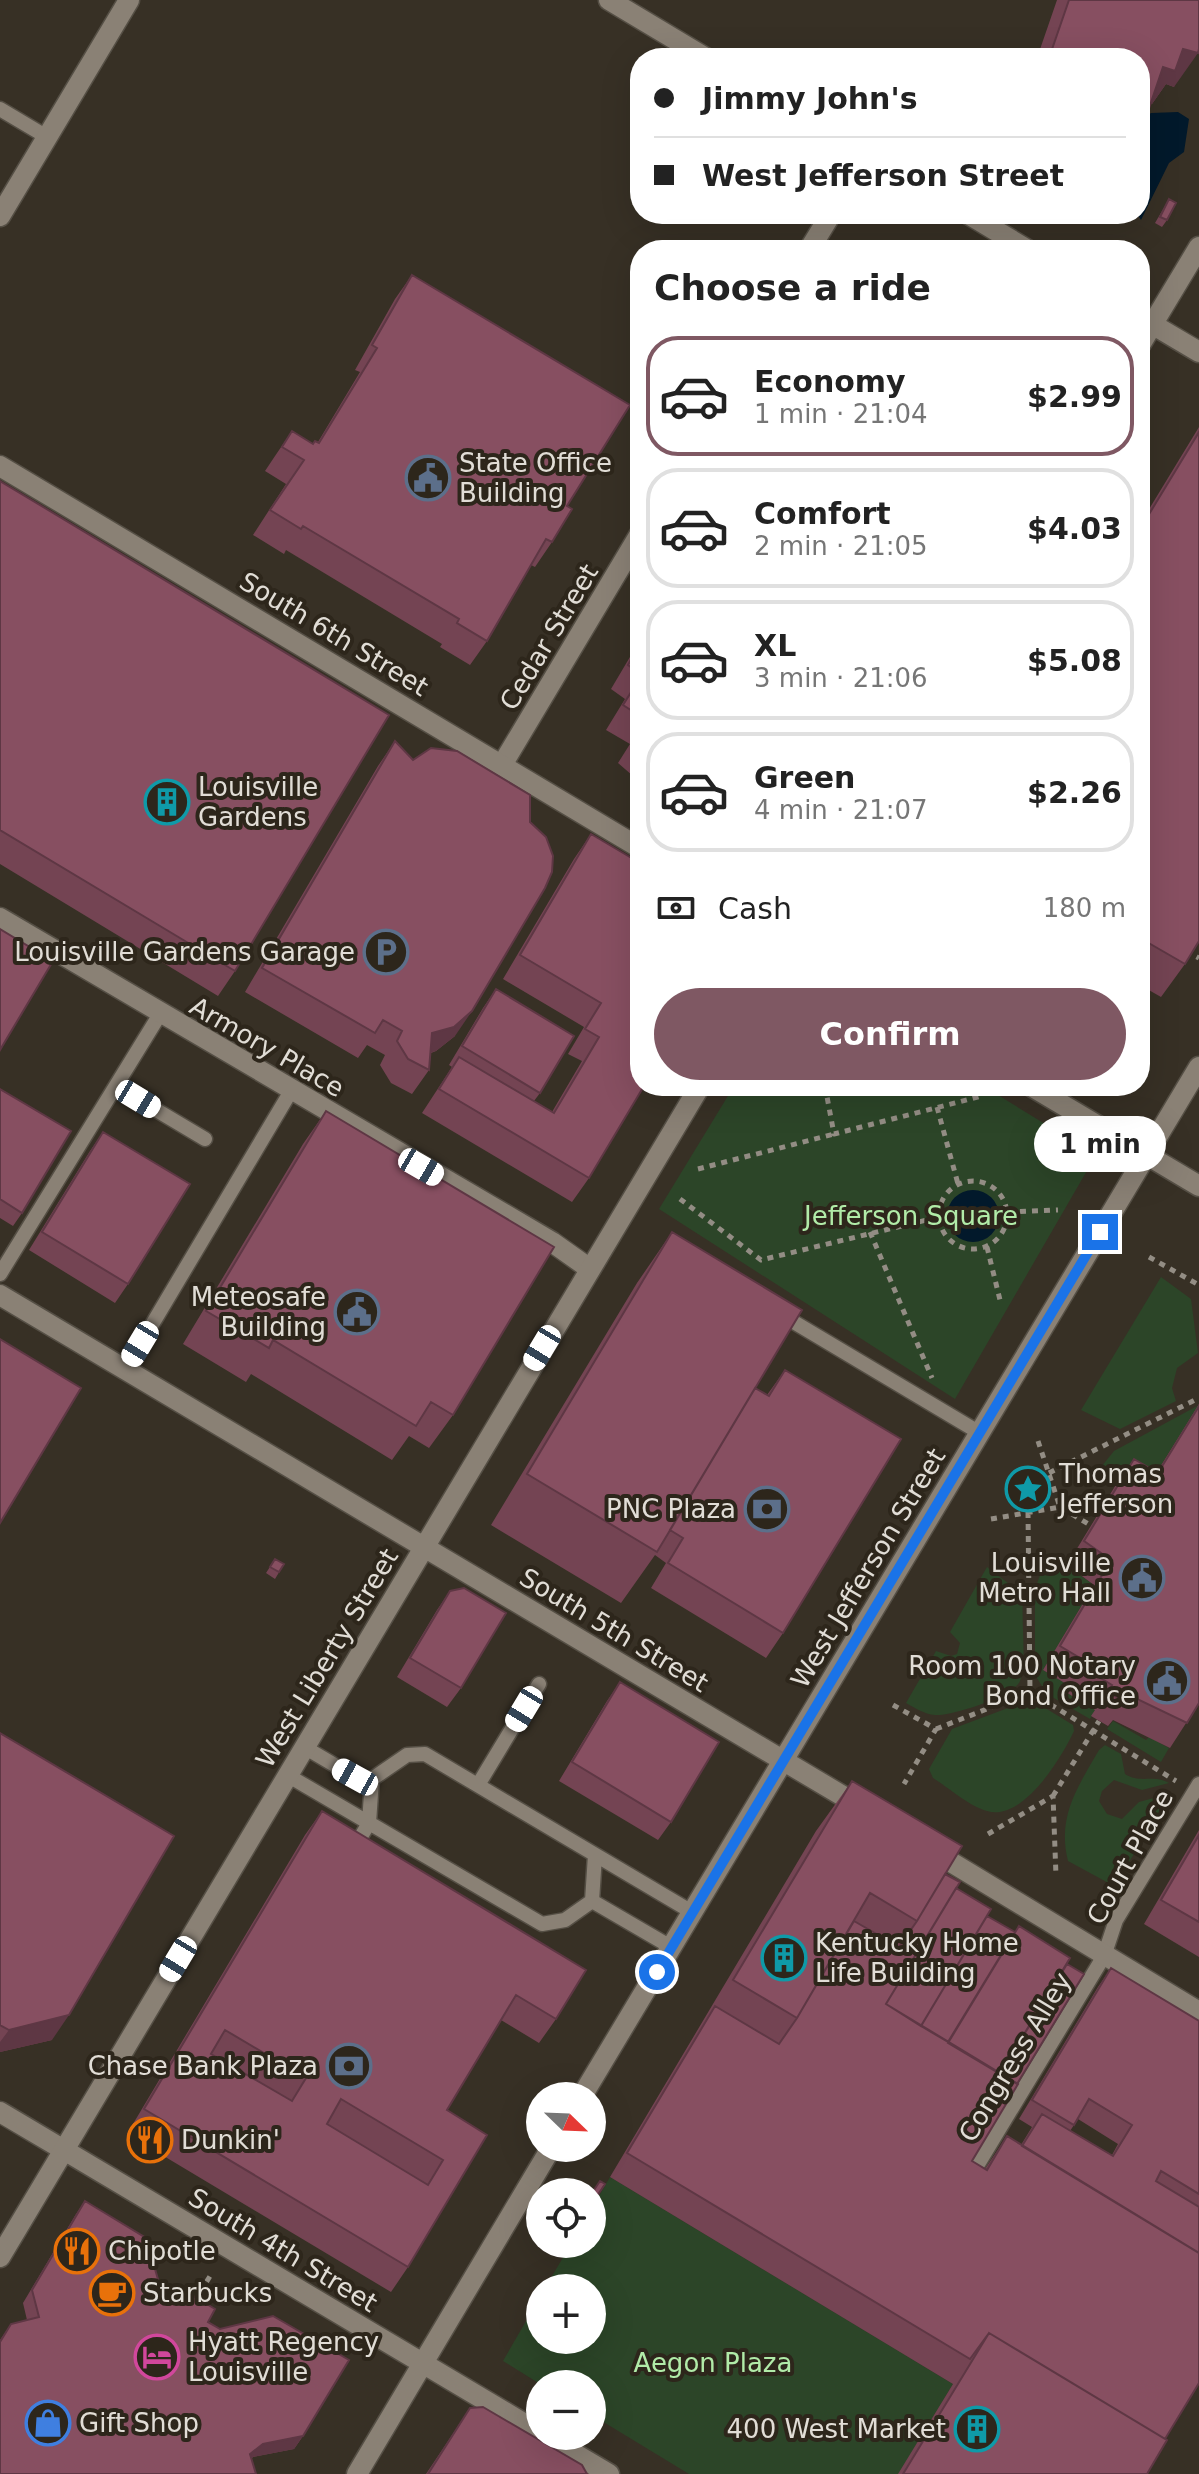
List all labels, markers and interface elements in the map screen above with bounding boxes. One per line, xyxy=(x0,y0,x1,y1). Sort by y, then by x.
text: Jimmy John's xyxy=(702,81,918,116)
text: West Jefferson Street xyxy=(702,158,1064,193)
text: Choose a ride xyxy=(654,267,931,308)
icon: car xyxy=(658,360,730,432)
text: Economy xyxy=(754,364,906,399)
text: $2.99 xyxy=(1027,379,1122,414)
text: 1 min · 21:04 xyxy=(754,399,928,429)
place label: State Office Building xyxy=(459,448,612,508)
public building icon: State Office Building xyxy=(404,454,452,502)
icon: car xyxy=(658,492,730,564)
text: Comfort xyxy=(754,496,891,531)
text: $4.03 xyxy=(1027,511,1122,546)
text: 2 min · 21:05 xyxy=(754,531,928,561)
street label: Cedar Street xyxy=(494,559,604,715)
street label: South 6th Street xyxy=(234,566,434,702)
icon: car xyxy=(658,624,730,696)
text: XL xyxy=(754,628,796,663)
text: $5.08 xyxy=(1027,643,1122,678)
text: 3 min · 21:06 xyxy=(754,663,928,693)
icon: car xyxy=(658,756,730,828)
text: Green xyxy=(754,760,855,795)
place label: Louisville Gardens xyxy=(198,772,318,832)
text: $2.26 xyxy=(1027,775,1122,810)
building icon: Louisville Gardens xyxy=(143,778,191,826)
text: 4 min · 21:07 xyxy=(754,795,928,825)
icon: cash xyxy=(654,886,698,930)
text: Cash xyxy=(718,891,792,926)
text: 180 m xyxy=(1043,893,1126,923)
parking icon: Louisville Gardens Garage xyxy=(362,928,410,976)
place label: Louisville Gardens Garage xyxy=(14,937,355,967)
button: Confirm xyxy=(654,988,1126,1080)
street label: Armory Place xyxy=(185,991,349,1103)
car xyxy=(111,1076,165,1122)
callout: 1 min xyxy=(1034,1116,1166,1172)
text: 1 min xyxy=(1059,1129,1141,1159)
car xyxy=(394,1145,448,1189)
park label: Jefferson Square xyxy=(802,1201,1018,1231)
route end xyxy=(1082,1214,1118,1250)
place label: Meteosafe Building xyxy=(191,1282,326,1342)
public building icon: Meteosafe Building xyxy=(333,1288,381,1336)
car xyxy=(117,1317,163,1371)
car xyxy=(519,1321,565,1375)
street label: West Jefferson Street xyxy=(785,1443,951,1693)
place label: Thomas Jefferson xyxy=(1057,1459,1173,1519)
place icon: Thomas Jefferson xyxy=(1004,1465,1052,1513)
bank icon: PNC Plaza xyxy=(743,1485,791,1533)
place label: PNC Plaza xyxy=(606,1494,736,1524)
street label: West Liberty Street xyxy=(250,1543,404,1773)
place label: Louisville Metro Hall xyxy=(978,1548,1111,1608)
public building icon: Louisville Metro Hall xyxy=(1118,1554,1166,1602)
street label: South 5th Street xyxy=(514,1562,714,1698)
place label: Room 100 Notary Bond Office xyxy=(908,1651,1136,1711)
public building icon: Room 100 Notary Bond Office xyxy=(1143,1657,1191,1705)
car xyxy=(501,1682,547,1736)
car xyxy=(328,1755,382,1799)
street label: Court Place xyxy=(1081,1785,1179,1929)
place label: Kentucky Home Life Building xyxy=(815,1928,1019,1988)
car xyxy=(155,1932,201,1986)
building icon: Kentucky Home Life Building xyxy=(760,1934,808,1982)
route start xyxy=(639,1954,675,1990)
street label: Congress Alley xyxy=(953,1967,1077,2147)
bank icon: Chase Bank Plaza xyxy=(325,2042,373,2090)
place label: Chase Bank Plaza xyxy=(88,2051,318,2081)
north arrow xyxy=(526,2082,606,2162)
map controls xyxy=(526,2082,606,2450)
restaurant icon: Dunkin' xyxy=(126,2116,174,2164)
place label: Dunkin' xyxy=(181,2125,280,2155)
button: locate xyxy=(526,2178,606,2258)
street label: South 4th Street xyxy=(183,2182,383,2318)
restaurant icon: Chipotle xyxy=(53,2227,101,2275)
place label: Chipotle xyxy=(108,2236,216,2266)
cafe icon: Starbucks xyxy=(88,2269,136,2317)
button: + xyxy=(526,2274,606,2354)
place label: Starbucks xyxy=(143,2278,272,2308)
place label: Hyatt Regency Louisville xyxy=(188,2327,379,2387)
hotel icon: Hyatt Regency Louisville xyxy=(133,2333,181,2381)
park label: Aegon Plaza xyxy=(634,2348,792,2378)
button: − xyxy=(526,2370,606,2450)
shop icon: Gift Shop xyxy=(24,2399,72,2447)
building icon: 400 West Market xyxy=(953,2405,1001,2453)
place label: Gift Shop xyxy=(79,2408,199,2438)
place label: 400 West Market xyxy=(727,2414,946,2444)

